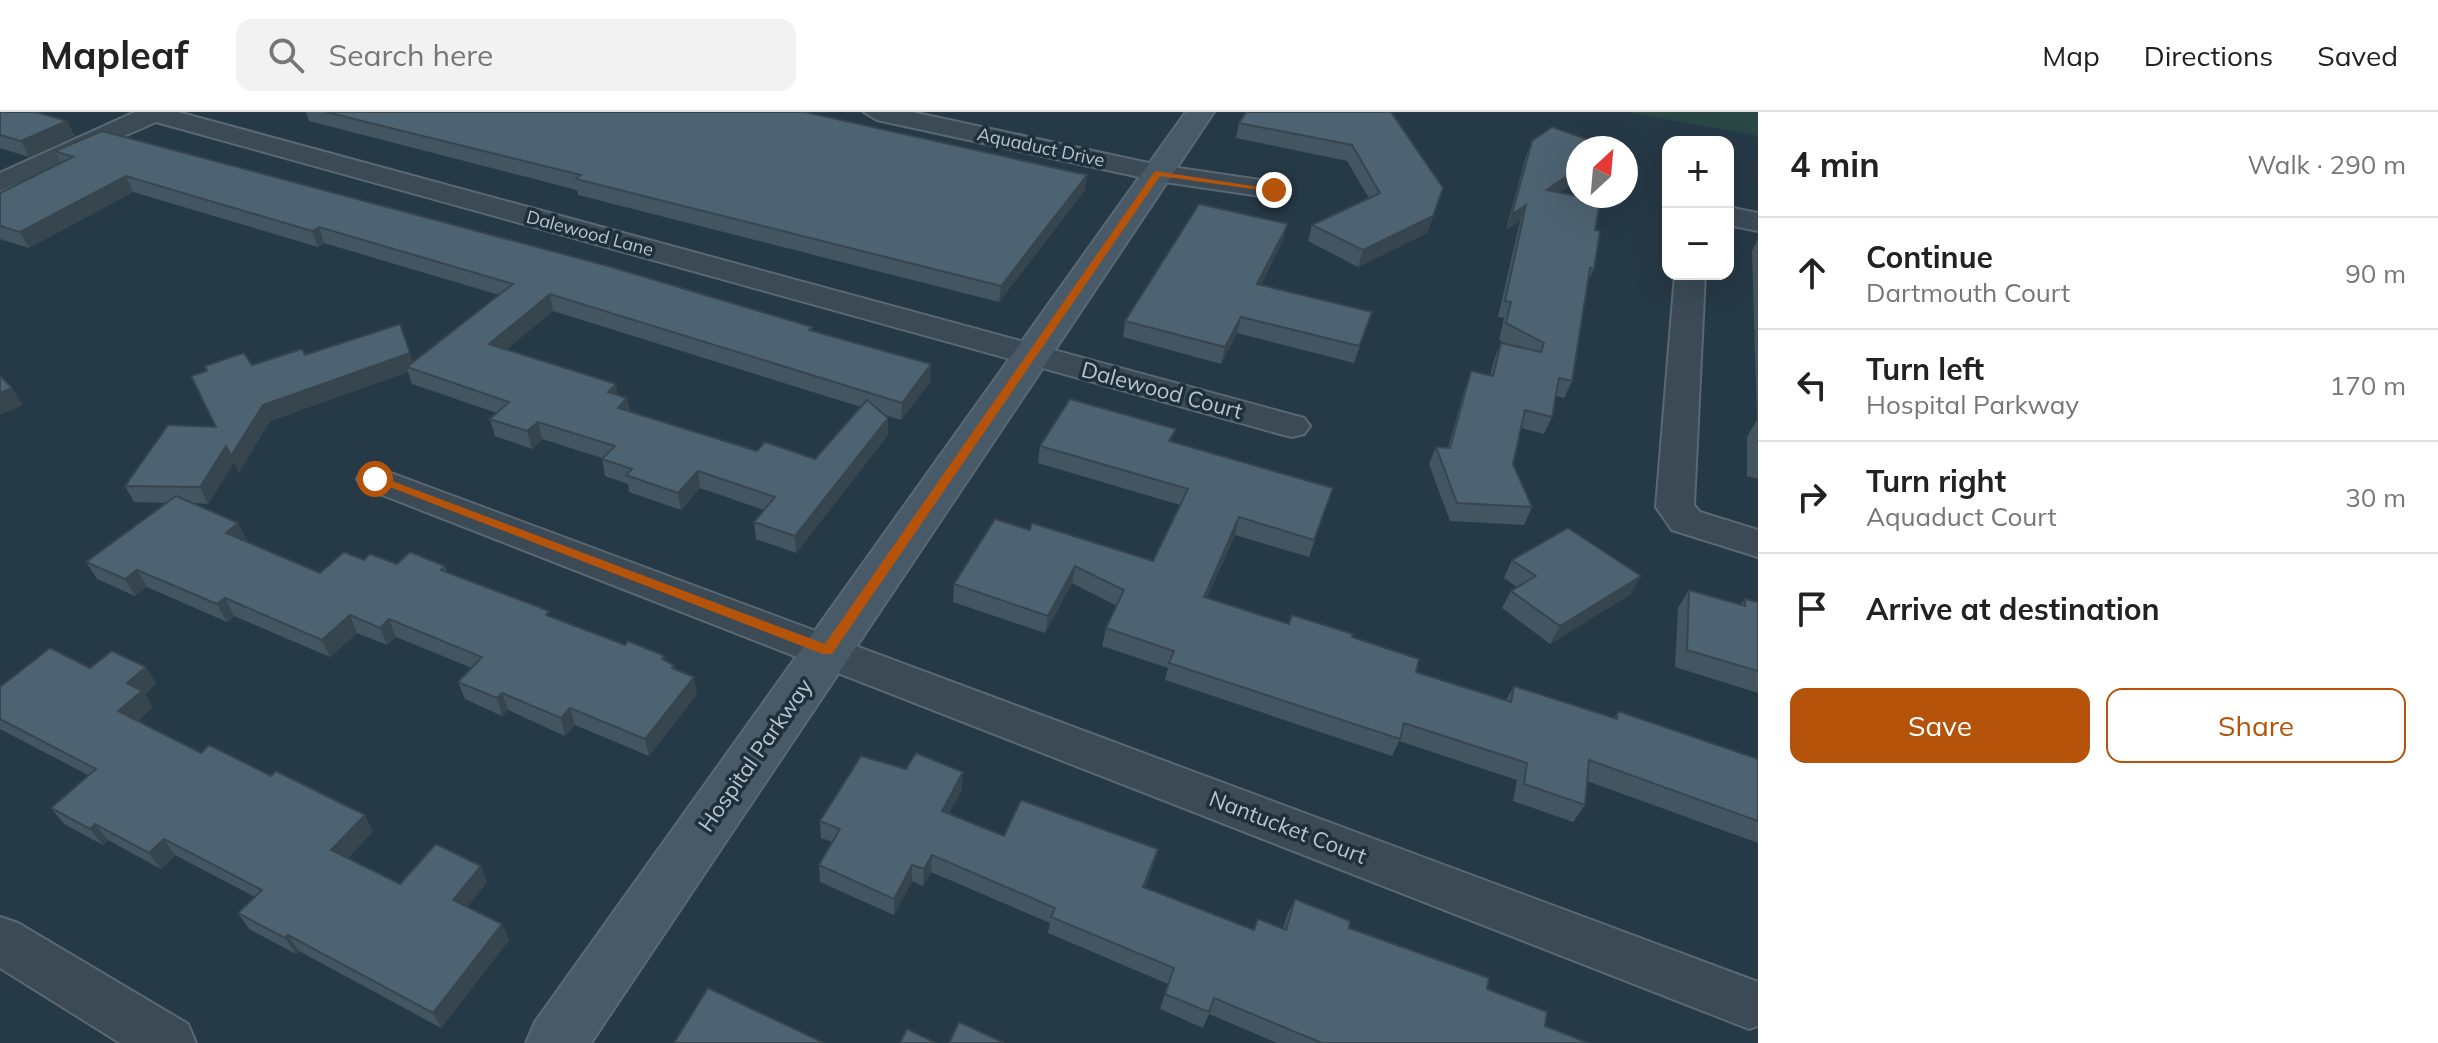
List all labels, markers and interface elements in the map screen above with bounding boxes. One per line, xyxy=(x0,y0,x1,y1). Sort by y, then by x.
search box xyxy=(236,19,796,91)
text: Mapleaf xyxy=(40,31,188,79)
icon: search xyxy=(264,33,308,77)
text: Search here xyxy=(328,36,493,74)
text: Map xyxy=(2042,38,2100,73)
text: Directions xyxy=(2144,38,2273,73)
text: Saved xyxy=(2317,38,2398,73)
street label: Aquaduct Drive xyxy=(975,122,1107,172)
north arrow xyxy=(1566,136,1638,208)
map controls xyxy=(1662,136,1734,280)
button: + xyxy=(1662,136,1734,208)
text: 4 min xyxy=(1790,143,1880,186)
text: Walk · 290 m xyxy=(2247,148,2406,181)
route end xyxy=(1256,172,1292,208)
street label: Dalewood Lane xyxy=(524,205,656,261)
button: − xyxy=(1662,208,1734,280)
text: Continue xyxy=(1866,238,1993,276)
icon: ahead xyxy=(1790,251,1834,295)
text: 90 m xyxy=(2345,257,2406,290)
text: Dartmouth Court xyxy=(1866,276,2070,309)
text: Turn left xyxy=(1866,350,1984,388)
street label: Dalewood Court xyxy=(1078,355,1246,425)
icon: left xyxy=(1790,363,1834,407)
text: 170 m xyxy=(2330,369,2406,402)
text: Hospital Parkway xyxy=(1866,388,2079,421)
route start xyxy=(357,461,393,497)
text: Turn right xyxy=(1866,462,2006,500)
icon: right xyxy=(1790,475,1834,519)
text: 30 m xyxy=(2345,481,2406,514)
text: Aquaduct Court xyxy=(1866,500,2057,533)
icon: arrive xyxy=(1790,587,1834,631)
text: Arrive at destination xyxy=(1866,590,2160,628)
street label: Hospital Parkway xyxy=(692,673,818,837)
button: Save xyxy=(1790,688,2090,763)
button: Share xyxy=(2106,688,2406,763)
street label: Nantucket Court xyxy=(1205,784,1371,870)

